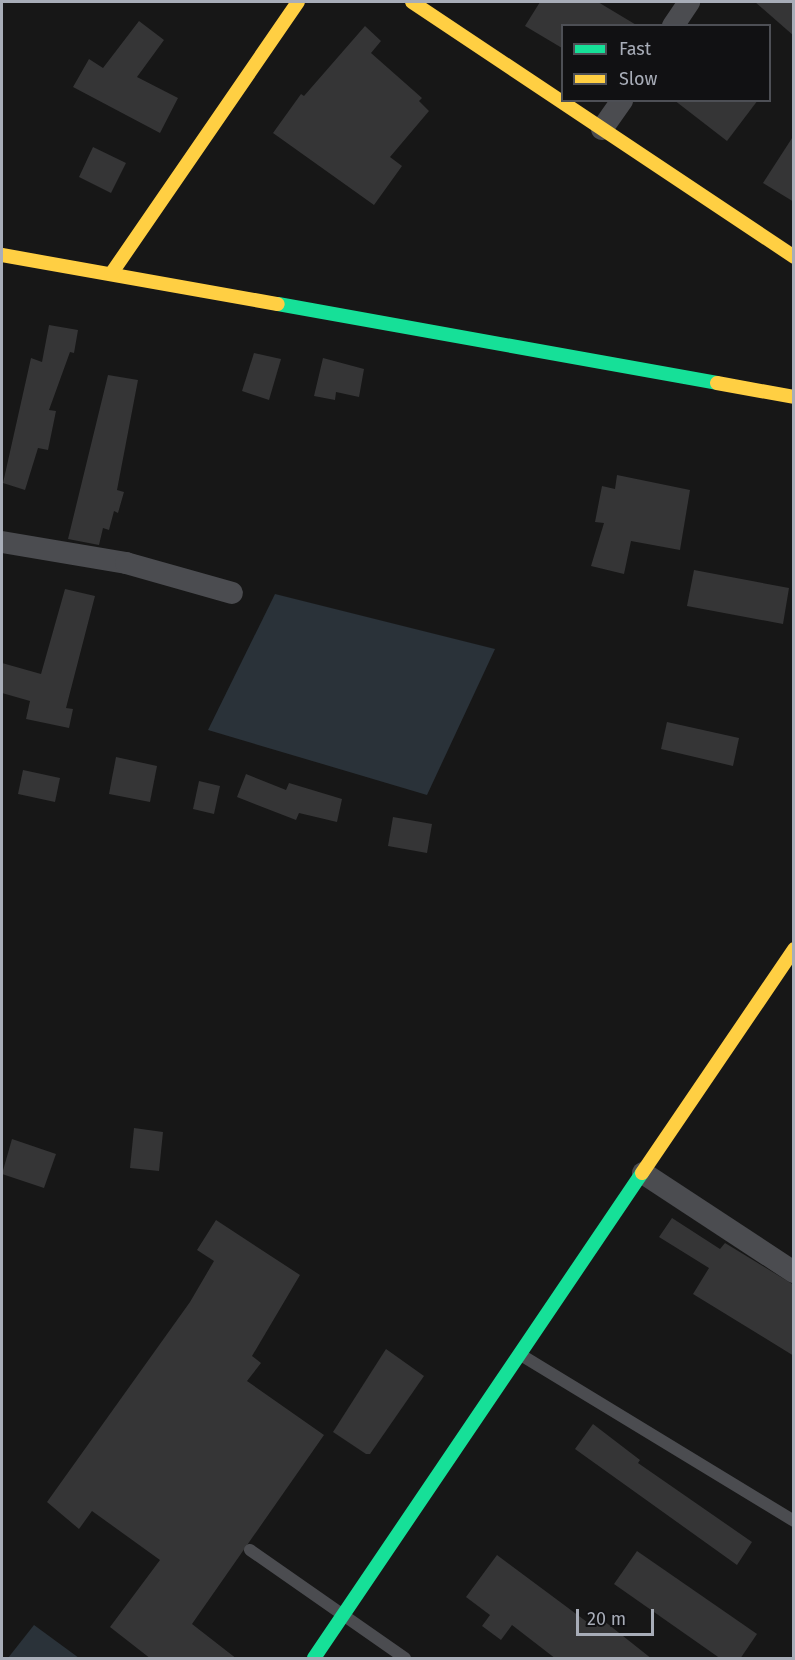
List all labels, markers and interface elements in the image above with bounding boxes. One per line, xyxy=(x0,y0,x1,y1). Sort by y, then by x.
legend xyxy=(561,24,771,102)
text: Fast xyxy=(619,38,651,60)
text: Slow xyxy=(619,68,657,90)
scale bar xyxy=(579,1597,657,1635)
text: 20 m xyxy=(587,1608,626,1630)

